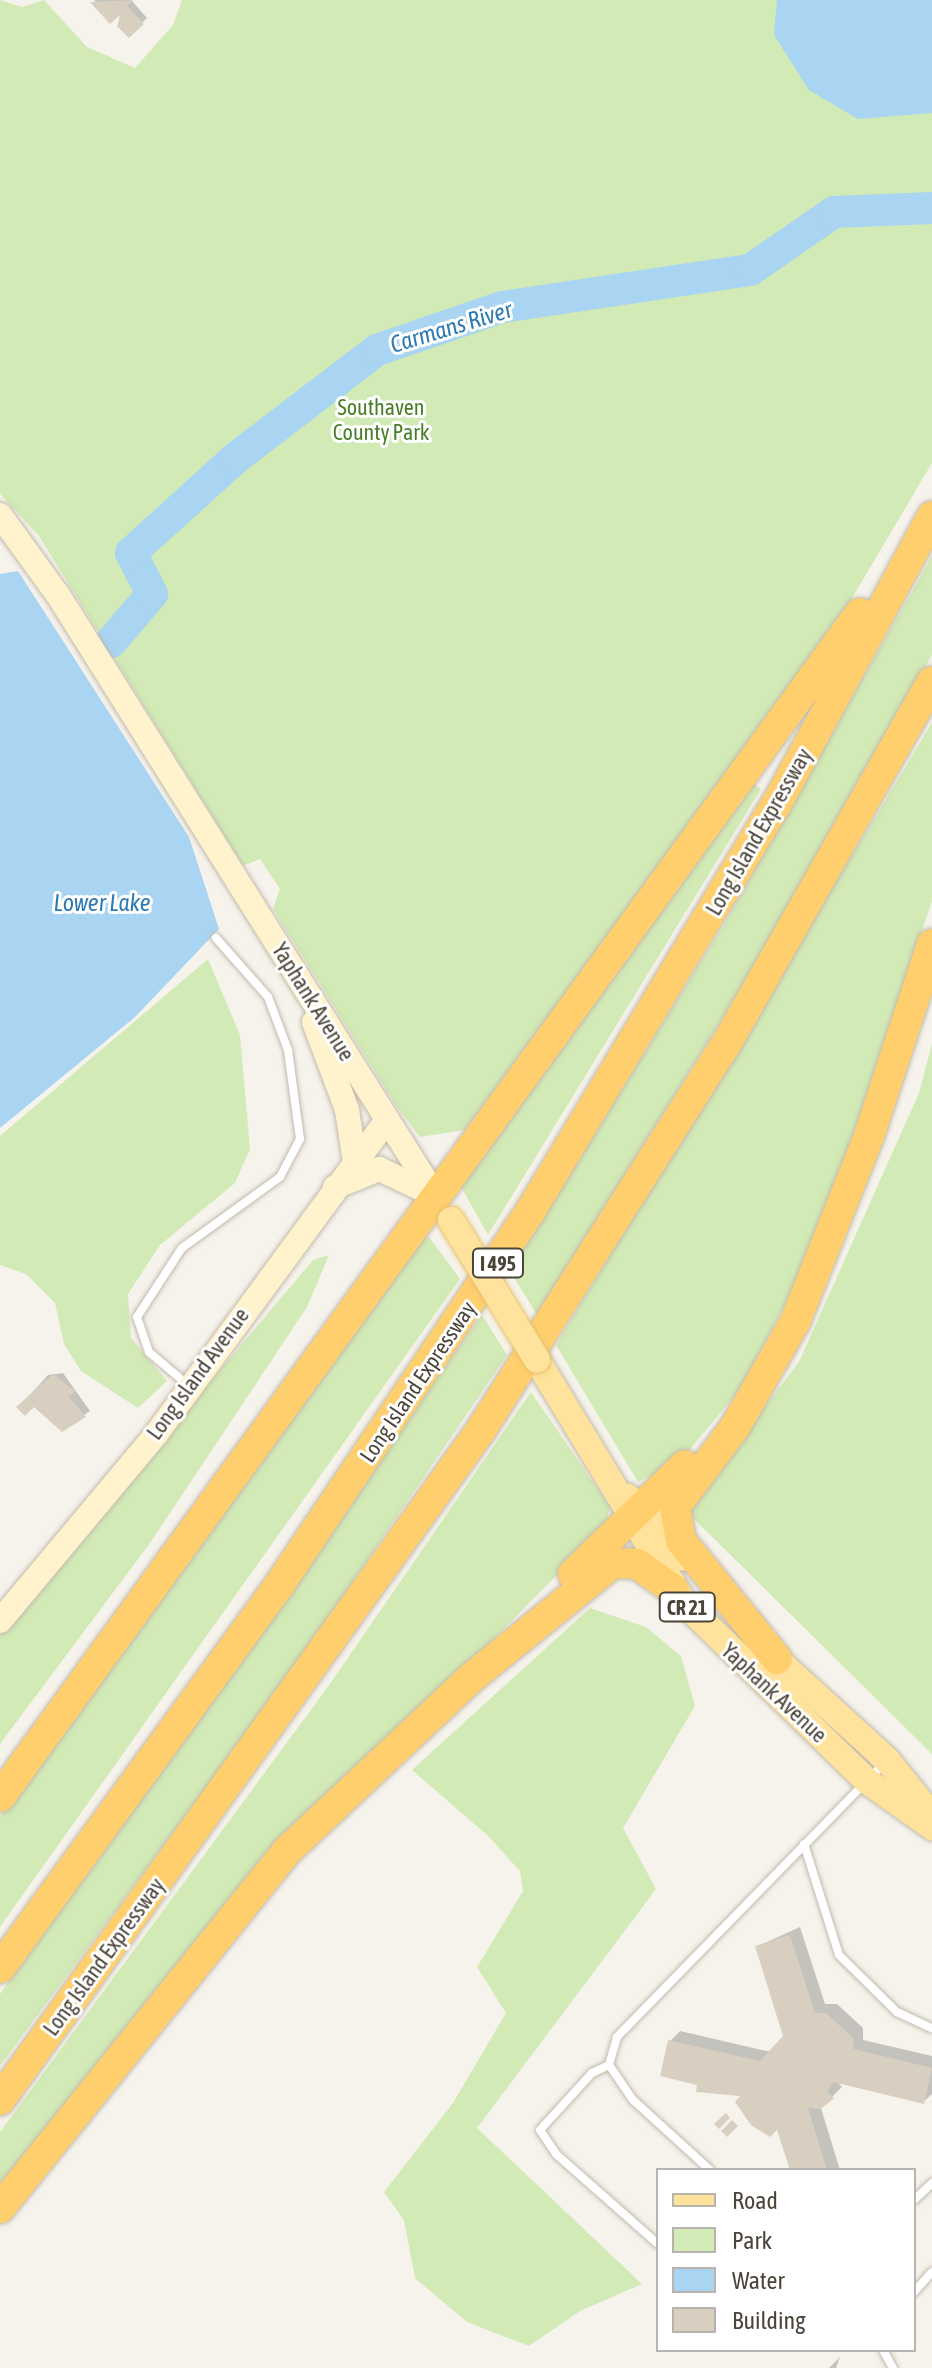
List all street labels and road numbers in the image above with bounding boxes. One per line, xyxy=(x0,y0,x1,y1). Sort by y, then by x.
street label: Long Island Expressway xyxy=(700,744,818,920)
street label: Yaphank Avenue xyxy=(266,938,360,1066)
road number: I 495 xyxy=(470,1247,526,1279)
street label: Long Island Expressway xyxy=(354,1297,482,1467)
street label: Long Island Avenue xyxy=(141,1303,255,1445)
road number: CR 21 xyxy=(657,1591,717,1623)
street label: Yaphank Avenue xyxy=(716,1638,832,1748)
street label: Long Island Expressway xyxy=(38,1873,170,2041)

